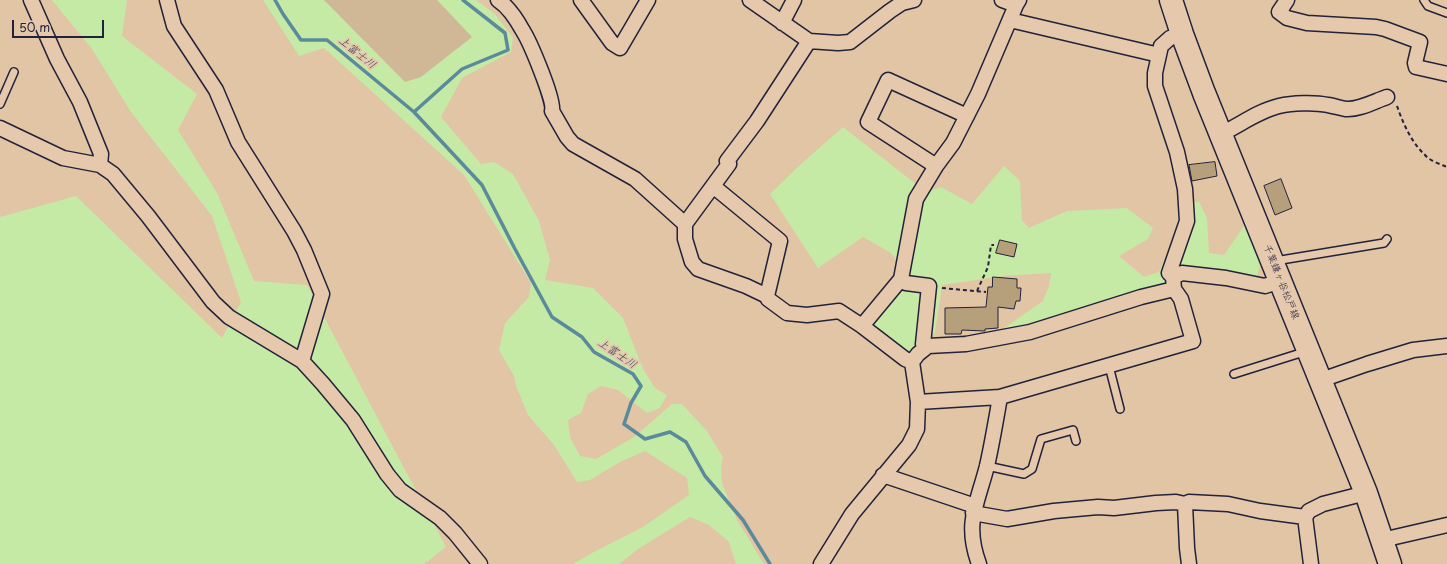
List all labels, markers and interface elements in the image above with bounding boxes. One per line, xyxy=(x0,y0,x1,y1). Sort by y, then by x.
scale bar xyxy=(14,12,106,38)
text: 50 m xyxy=(19,18,50,36)
water label: 上富士川 xyxy=(336,34,378,72)
street label: 千葉鎌ヶ谷松戸線 xyxy=(1260,243,1302,321)
water label: 上富士川 xyxy=(595,336,639,372)

